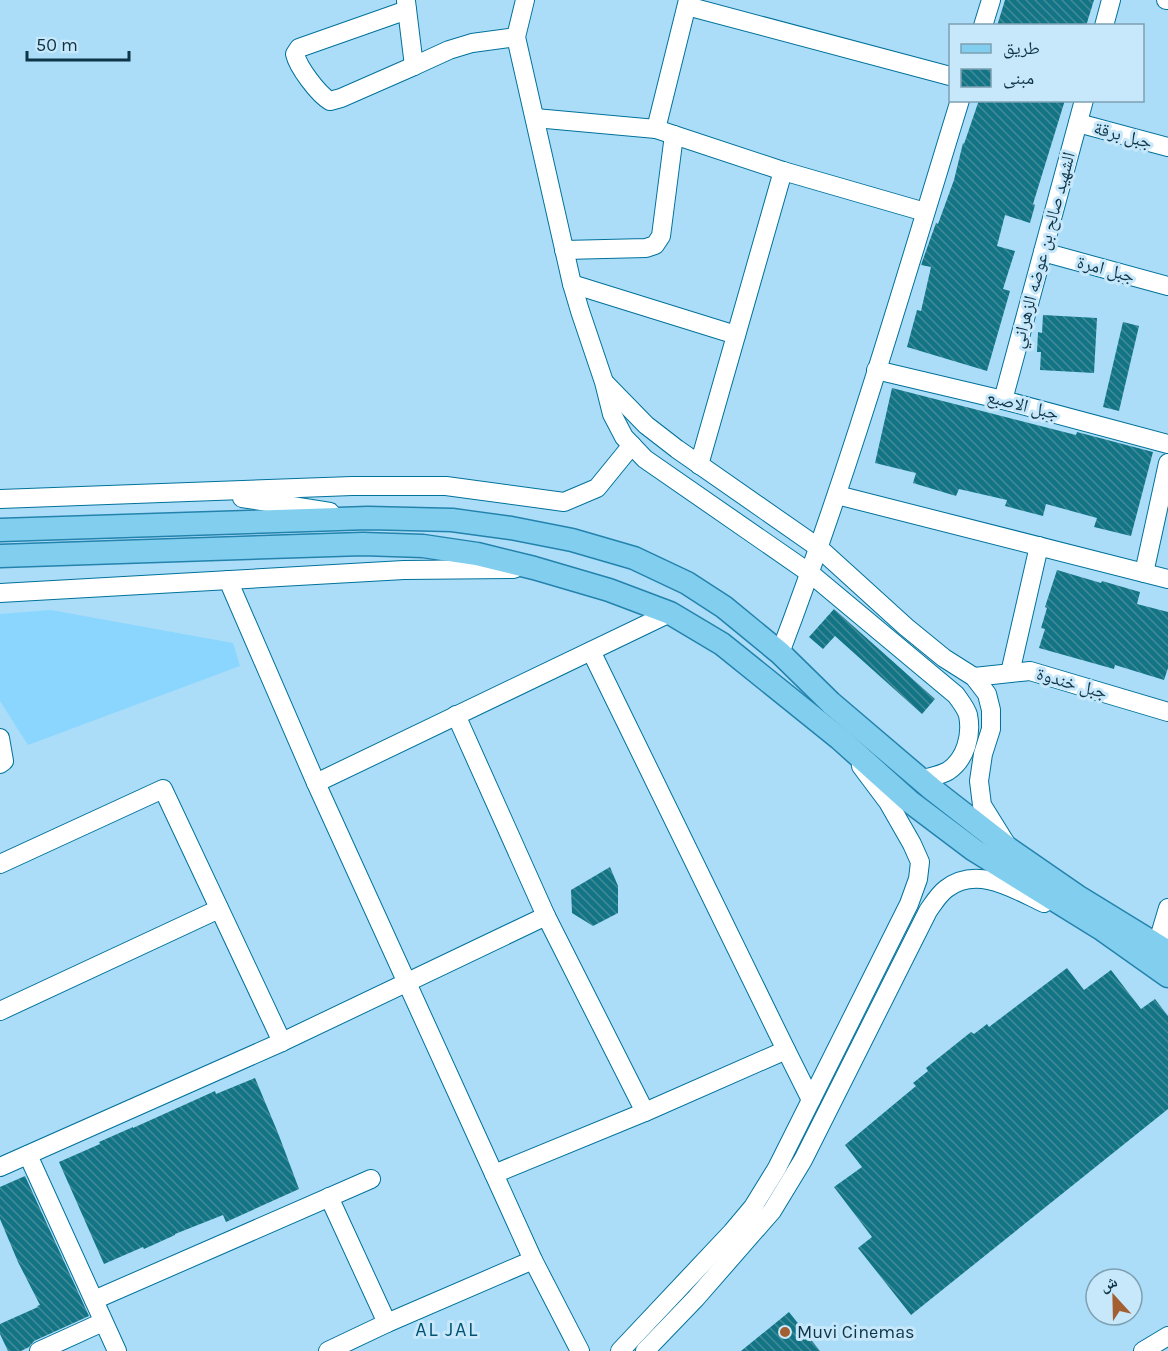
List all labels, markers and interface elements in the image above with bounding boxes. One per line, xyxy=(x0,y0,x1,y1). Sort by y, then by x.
scale bar xyxy=(27,24,129,62)
legend xyxy=(949,24,1144,102)
text: 50 m xyxy=(36,34,78,56)
text: طريق xyxy=(1003,37,1040,59)
text: مبنى xyxy=(1003,67,1034,89)
street label: جبل برقة xyxy=(1091,117,1155,153)
street label: الشهيد صالح بن عوضه الزهراني xyxy=(1006,150,1083,351)
street label: جبل امرة xyxy=(1075,251,1137,287)
street label: جبل الاصبع xyxy=(985,385,1061,426)
street label: جبل خندوة xyxy=(1034,662,1110,704)
north arrow xyxy=(1084,1267,1144,1327)
text: ش xyxy=(1097,1272,1120,1296)
district label: AL JAL xyxy=(415,1318,479,1341)
place label: Muvi Cinemas xyxy=(797,1321,915,1343)
marker: Muvi Cinemas xyxy=(778,1325,792,1339)

